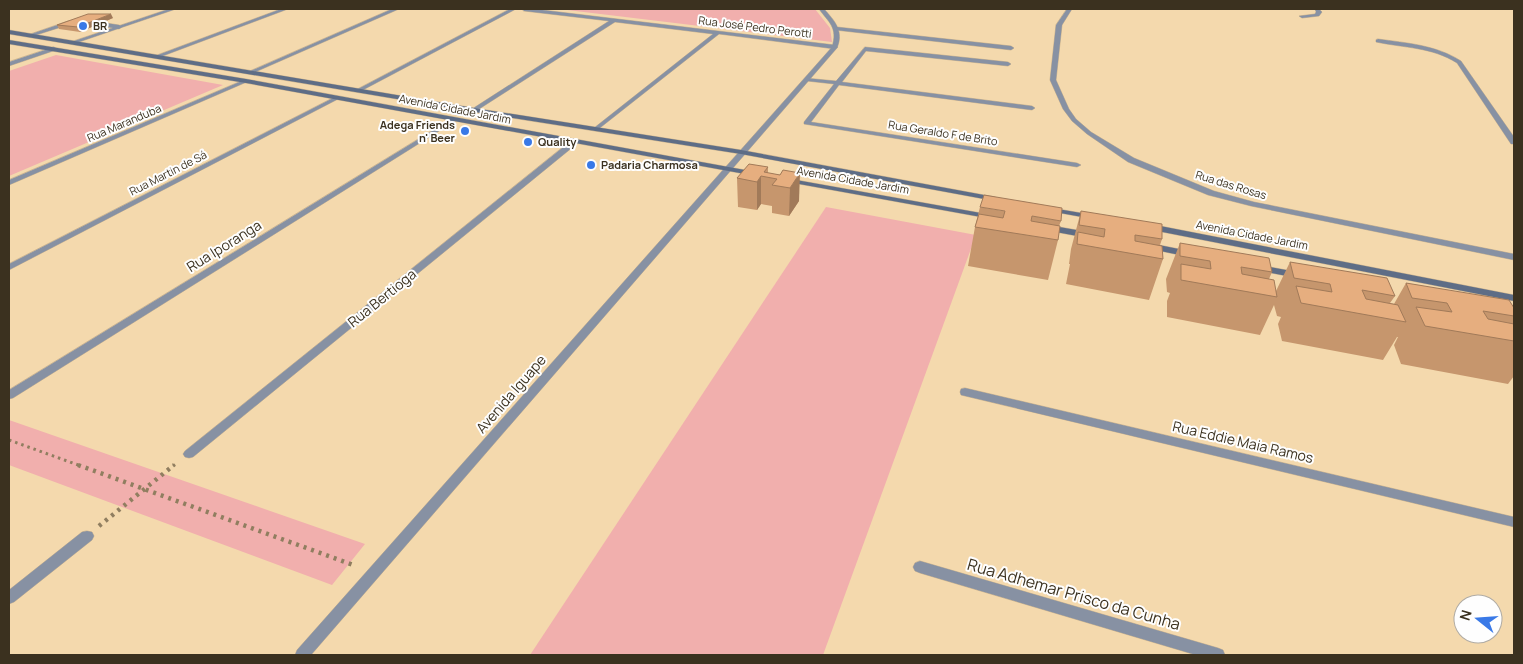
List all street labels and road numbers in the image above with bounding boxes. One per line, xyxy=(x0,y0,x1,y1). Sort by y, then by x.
street label: Rua José Pedro Perotti xyxy=(698,12,813,41)
street label: Avenida Cidade Jardim xyxy=(398,90,512,127)
street label: Rua Maranduba xyxy=(84,100,163,145)
street label: Rua Geraldo F de Brito xyxy=(887,116,999,149)
street label: Rua Martin de Sá xyxy=(127,147,209,198)
street label: Avenida Cidade Jardim xyxy=(796,162,910,197)
street label: Rua das Rosas xyxy=(1194,167,1269,202)
street label: Rua Iporanga xyxy=(183,215,265,276)
street label: Avenida Cidade Jardim xyxy=(1195,216,1309,253)
street label: Rua Bertioga xyxy=(344,264,420,331)
street label: Avenida Iguape xyxy=(471,351,550,437)
street label: Rua Eddie Maia Ramos xyxy=(1171,416,1315,467)
street label: Rua Adhemar Prisco da Cunha xyxy=(965,553,1183,635)

